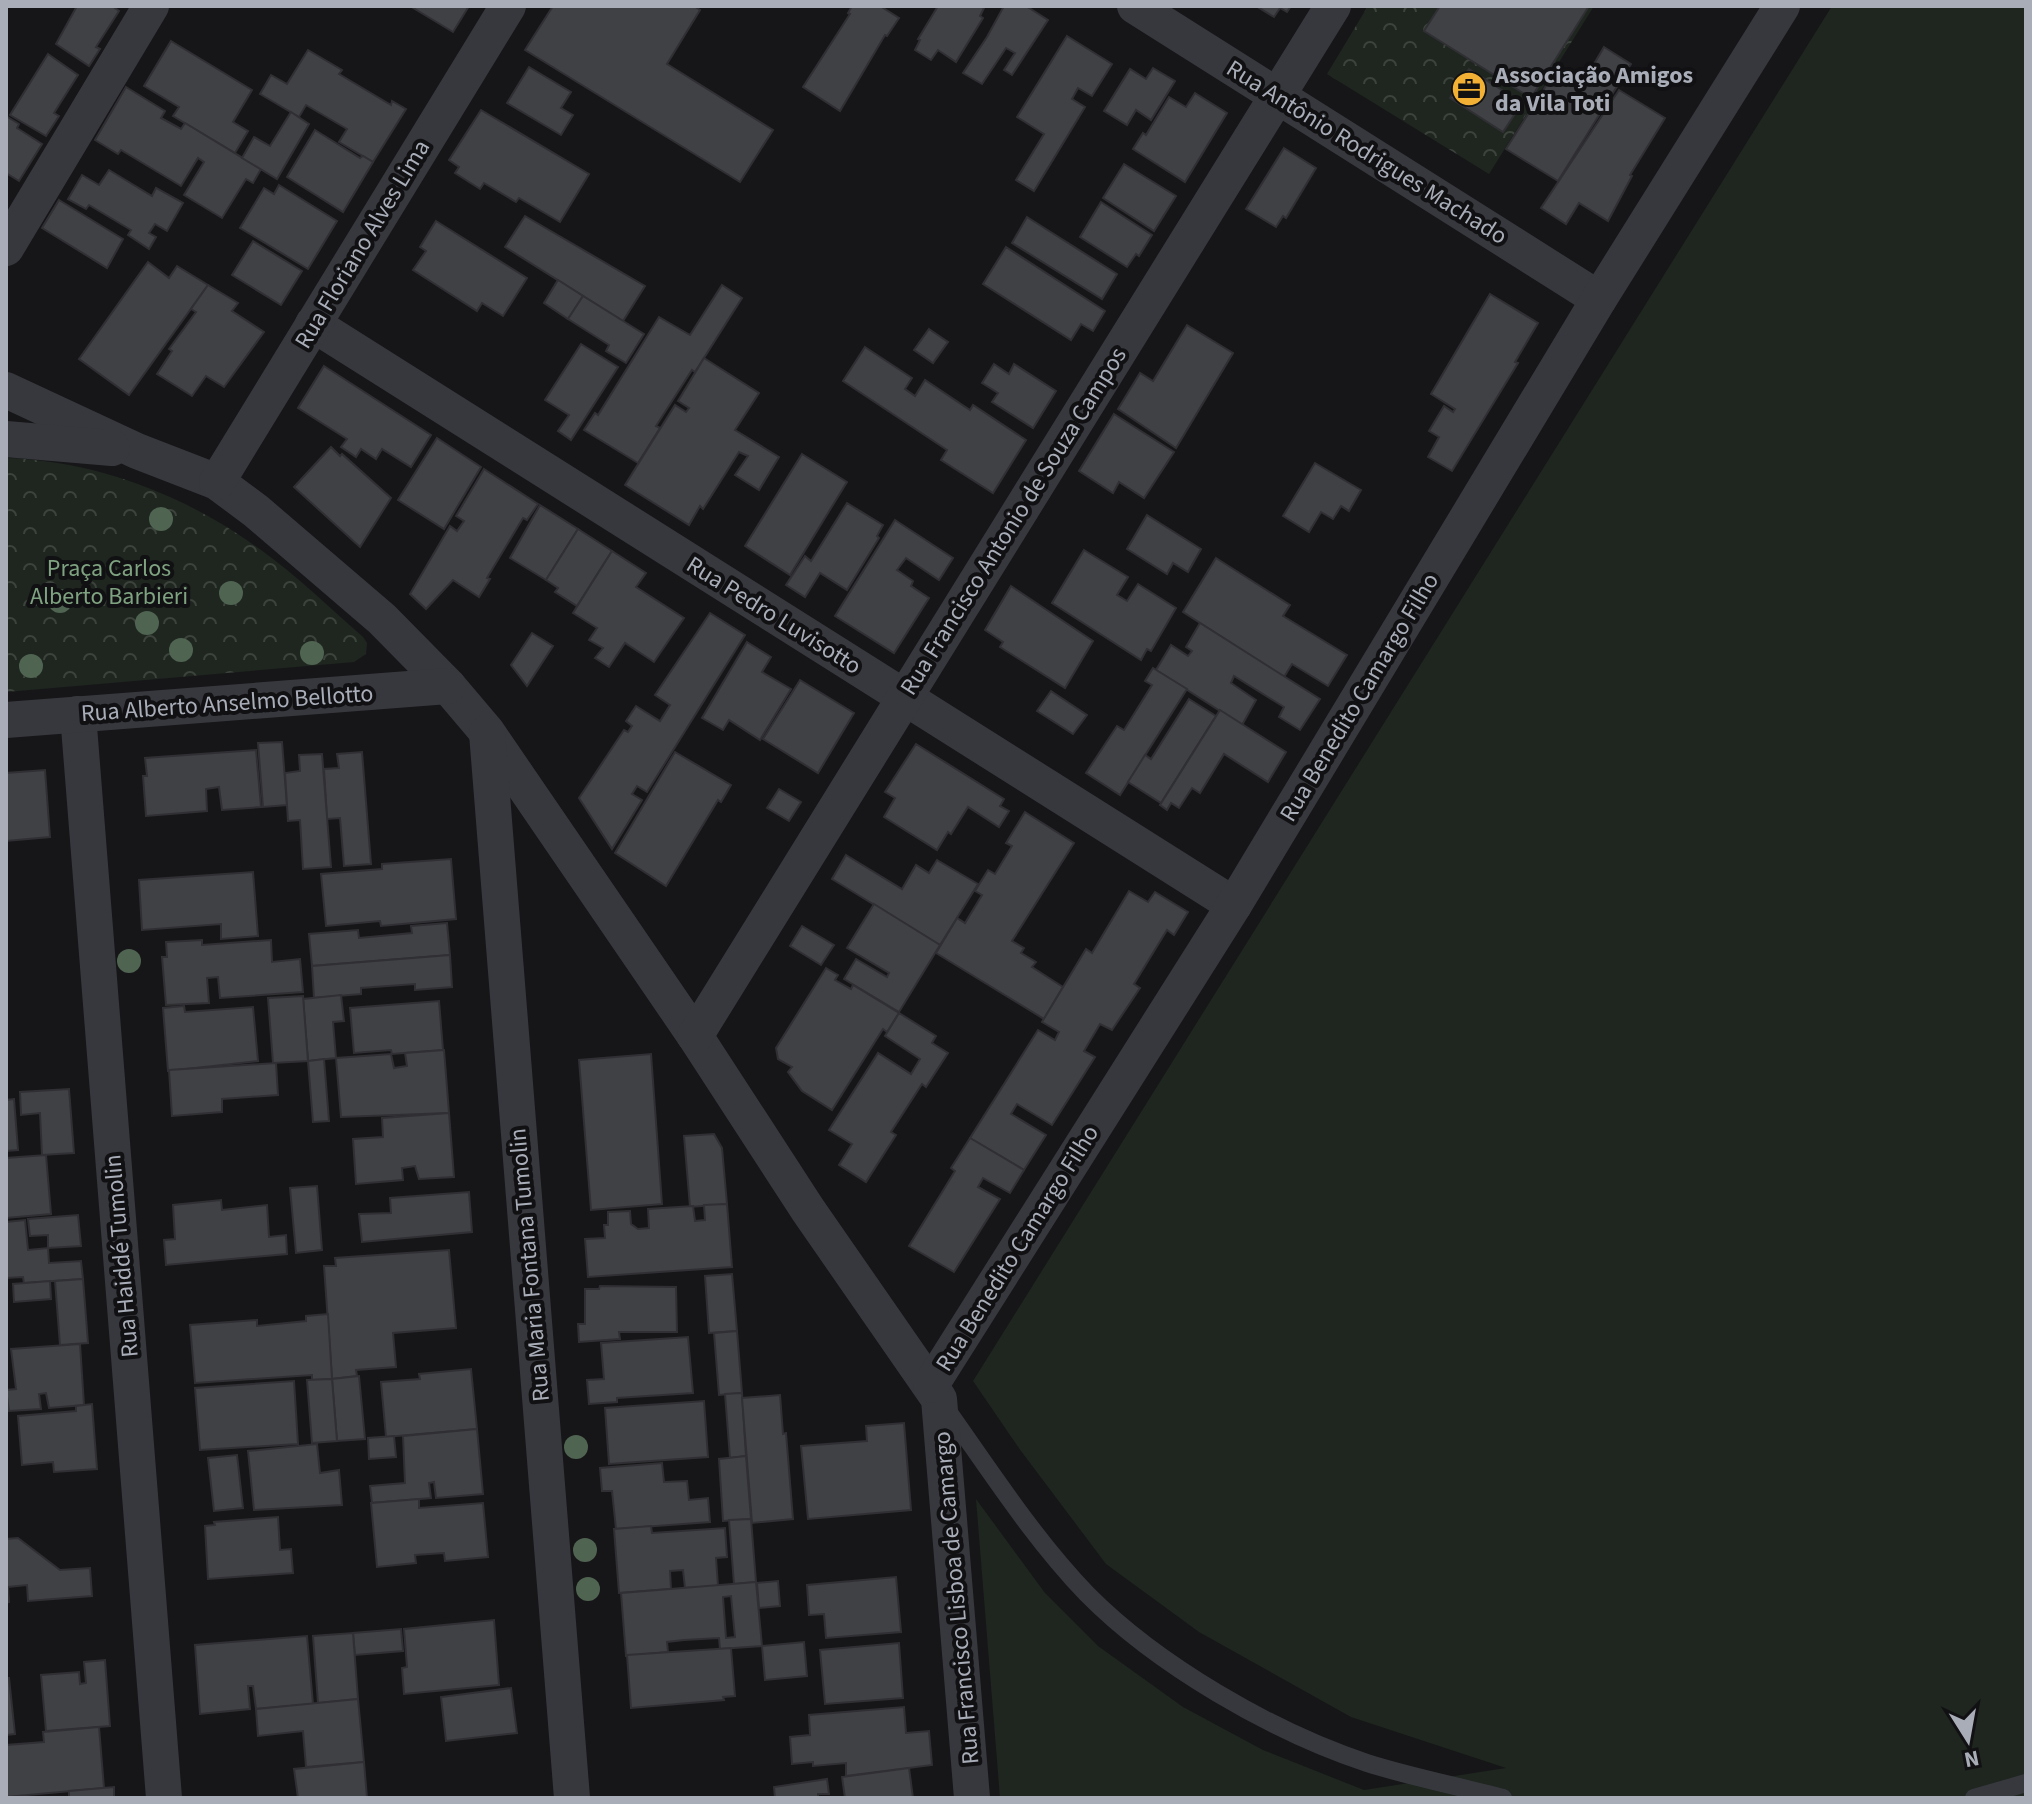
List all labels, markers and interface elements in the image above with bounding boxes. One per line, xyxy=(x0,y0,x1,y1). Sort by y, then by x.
street label: Rua Antônio Rodrigues Machado xyxy=(1220,51,1514,253)
place label: Associação Amigos da Vila Toti xyxy=(1494,58,1693,121)
office icon: Associação Amigos da Vila Toti xyxy=(1450,70,1488,108)
street label: Rua Floriano Alves Lima xyxy=(286,133,439,355)
street label: Rua Francisco Antonio de Souza Campos xyxy=(891,341,1135,702)
street label: Rua Pedro Luvisotto xyxy=(679,547,868,683)
park label: Praça Carlos Alberto Barbieri xyxy=(30,551,188,614)
street label: Rua Benedito Camargo Filho xyxy=(1271,566,1448,828)
street label: Rua Alberto Anselmo Bellotto xyxy=(80,676,374,731)
street label: Rua Benedito Camargo Filho xyxy=(927,1118,1108,1378)
street label: Rua Maria Fontana Tumolin xyxy=(500,1127,559,1403)
street label: Rua Haiddé Tumolin xyxy=(95,1153,148,1359)
street label: Rua Francisco Lisboa de Camargo xyxy=(924,1430,988,1766)
north arrow xyxy=(1928,1700,2008,1780)
text: N xyxy=(1961,1742,1982,1776)

